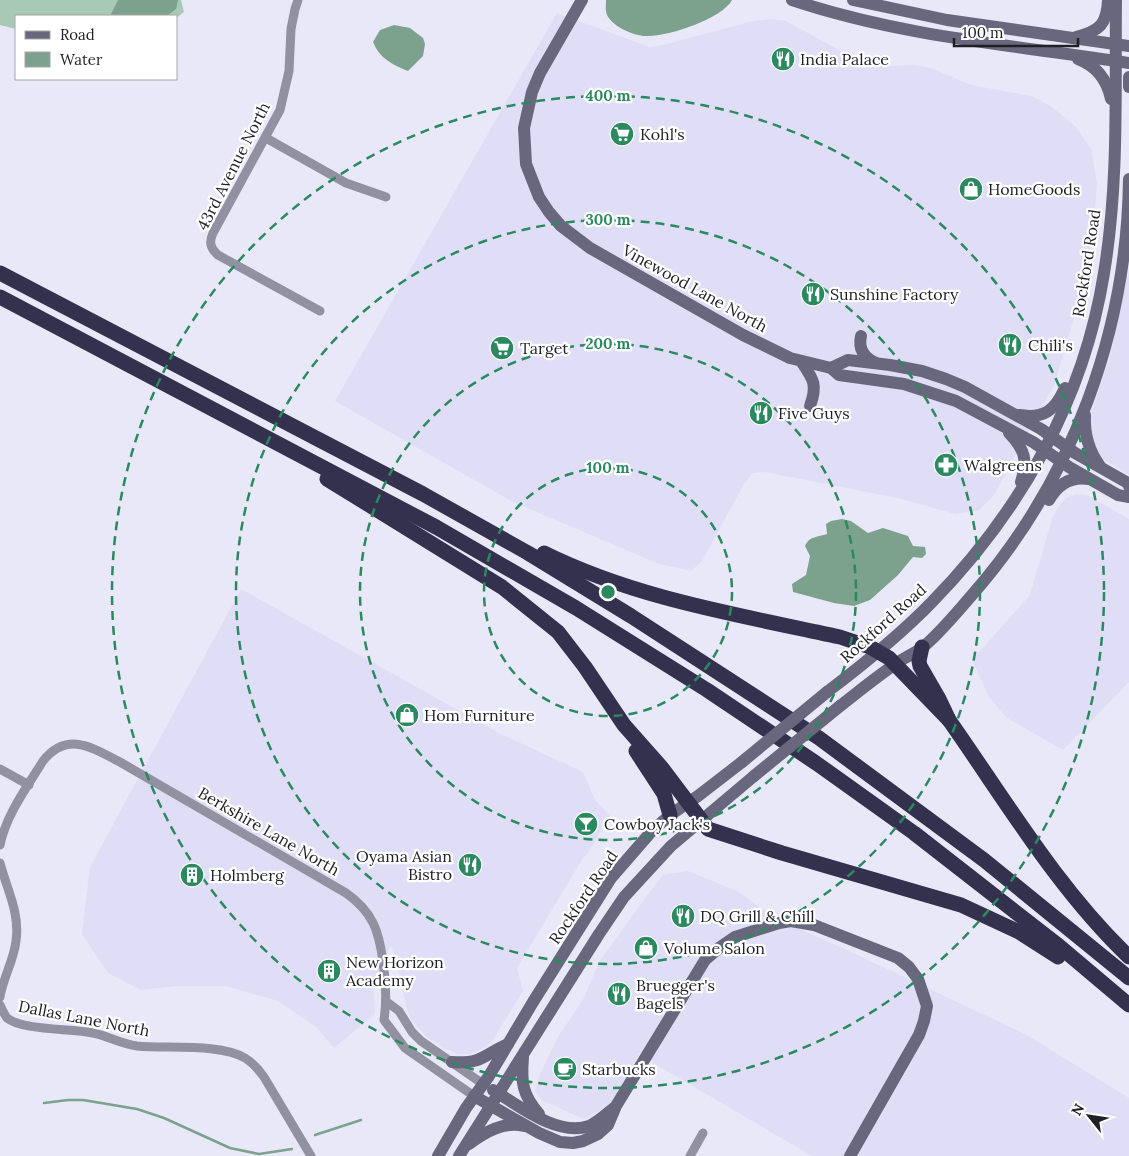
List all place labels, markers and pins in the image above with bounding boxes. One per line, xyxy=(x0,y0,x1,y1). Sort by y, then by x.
restaurant icon: India Palace xyxy=(770,46,796,72)
place label: India Palace xyxy=(800,49,889,69)
supermarket icon: Kohl's xyxy=(609,121,635,147)
place label: Kohl's xyxy=(640,124,685,144)
shop icon: HomeGoods xyxy=(958,176,984,202)
place label: HomeGoods xyxy=(988,179,1080,199)
restaurant icon: Sunshine Factory xyxy=(800,281,826,307)
place label: Sunshine Factory xyxy=(830,284,959,304)
restaurant icon: Chili's xyxy=(997,332,1023,358)
supermarket icon: Target xyxy=(489,335,515,361)
place label: Chili's xyxy=(1028,335,1073,355)
place label: Target xyxy=(520,338,569,358)
restaurant icon: Five Guys xyxy=(748,400,774,426)
place label: Five Guys xyxy=(778,403,850,423)
pharmacy icon: Walgreens xyxy=(933,452,959,478)
place label: Walgreens xyxy=(964,455,1042,475)
centre of rings xyxy=(599,583,617,601)
shop icon: Hom Furniture xyxy=(394,702,420,728)
place label: Hom Furniture xyxy=(424,705,535,725)
bar icon: Cowboy Jack's xyxy=(573,811,599,837)
place label: Cowboy Jack's xyxy=(604,814,710,834)
place label: Oyama Asian Bistro xyxy=(356,846,452,884)
restaurant icon: Oyama Asian Bistro xyxy=(457,852,483,878)
building icon: Holmberg xyxy=(179,862,205,888)
place label: Holmberg xyxy=(210,865,285,885)
restaurant icon: DQ Grill & Chill xyxy=(670,903,696,929)
place label: DQ Grill & Chill xyxy=(700,906,815,926)
shop icon: Volume Salon xyxy=(633,935,659,961)
place label: Volume Salon xyxy=(663,938,765,958)
place label: New Horizon Academy xyxy=(345,952,444,990)
building icon: New Horizon Academy xyxy=(316,958,342,984)
place label: Bruegger's Bagels xyxy=(636,975,715,1013)
restaurant icon: Bruegger's Bagels xyxy=(606,981,632,1007)
cafe icon: Starbucks xyxy=(552,1056,578,1082)
place label: Starbucks xyxy=(582,1059,656,1079)

